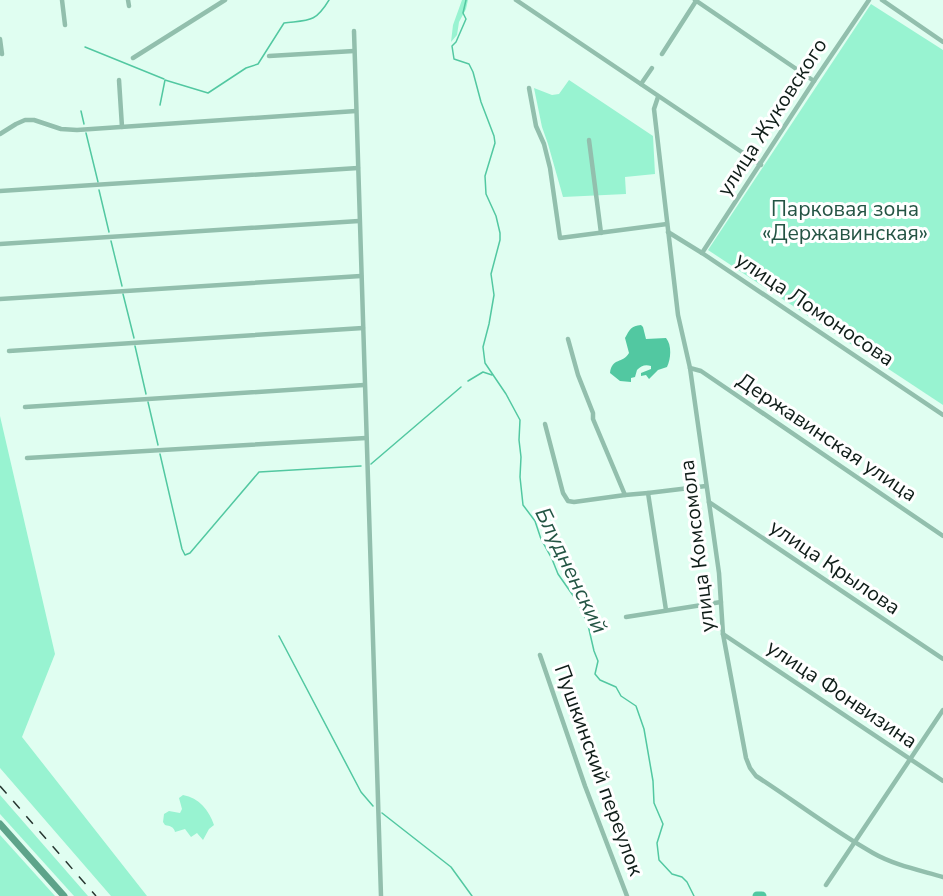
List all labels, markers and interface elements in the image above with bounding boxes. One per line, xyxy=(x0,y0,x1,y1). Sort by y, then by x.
street label: улица Жуковского xyxy=(710,33,834,201)
park label: Парковая зона «Державинская» xyxy=(762,195,928,247)
street label: улица Ломоносова xyxy=(730,245,900,373)
street label: Державинская улица xyxy=(731,366,923,508)
street label: улица Комсомола xyxy=(673,458,721,634)
water label: Блудненский xyxy=(528,502,615,639)
street label: улица Крылова xyxy=(764,513,906,621)
street label: улица Фонвизина xyxy=(761,633,923,755)
street label: Пушкинский переулок xyxy=(548,660,651,880)

